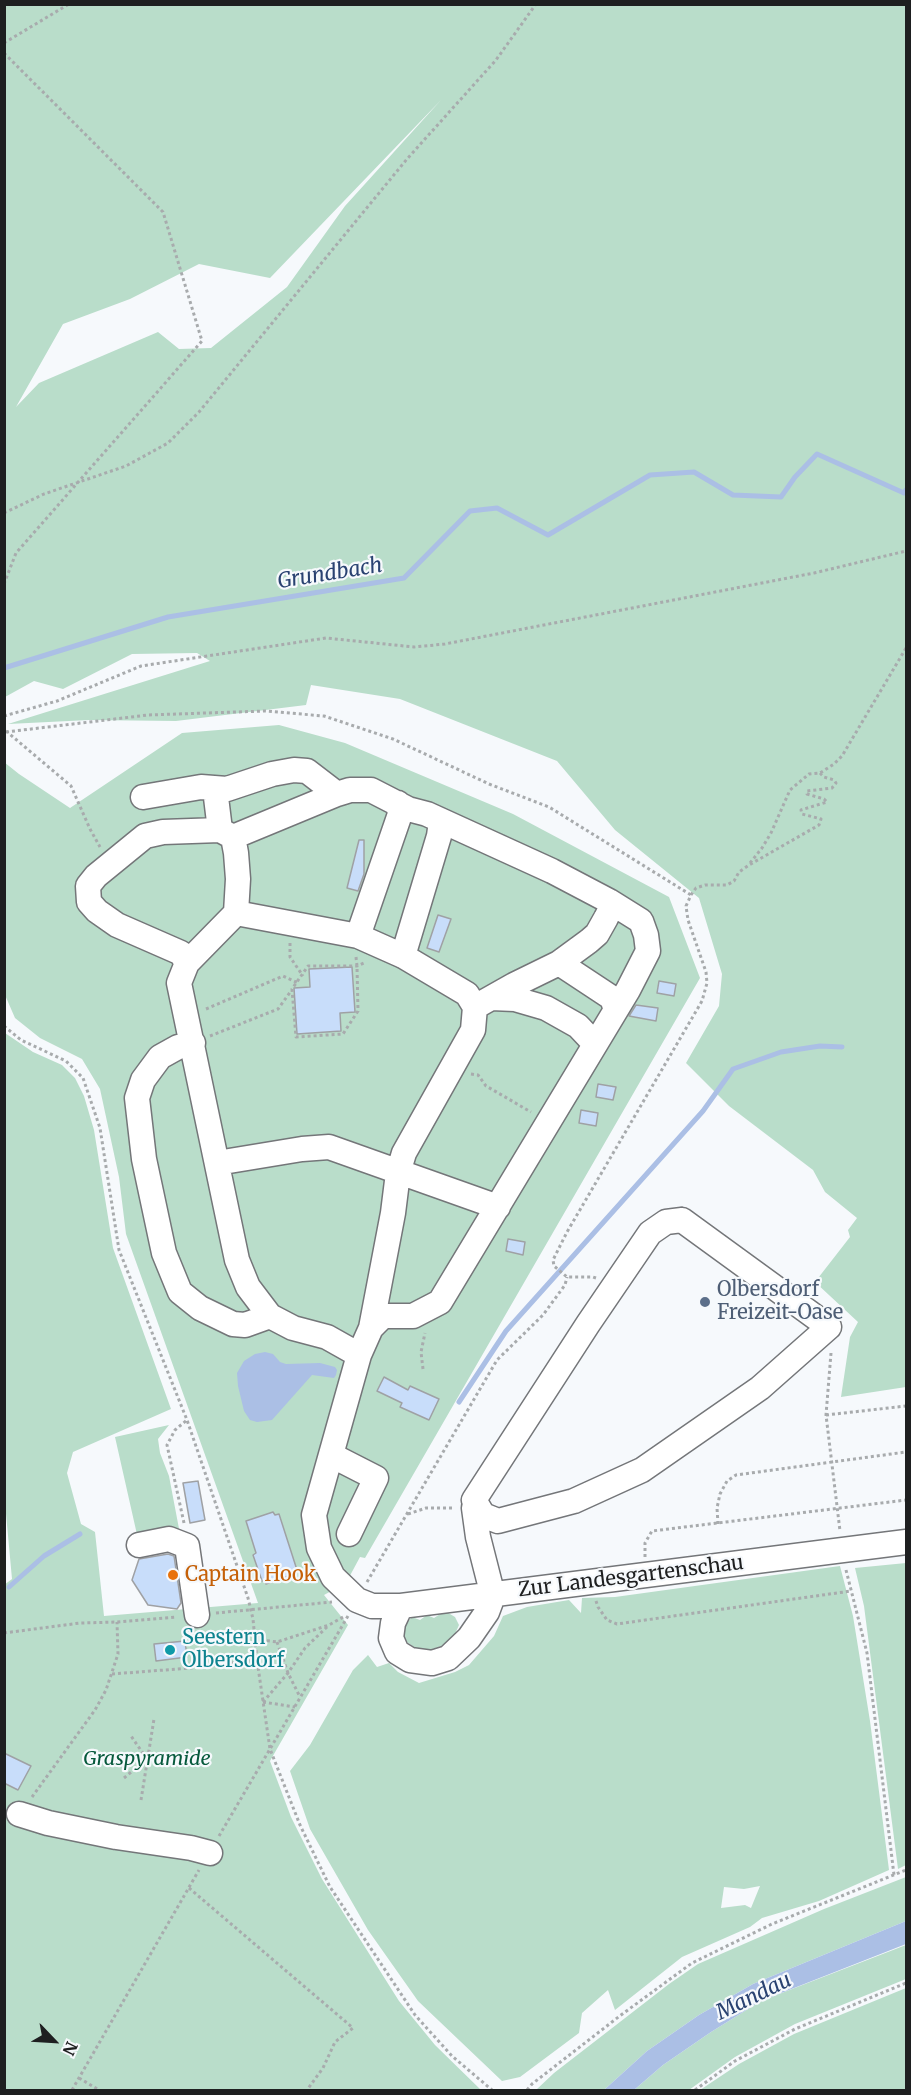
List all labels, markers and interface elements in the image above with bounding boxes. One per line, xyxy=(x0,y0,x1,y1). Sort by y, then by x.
water label: Grundbach xyxy=(276,553,384,595)
place label: Olbersdorf Freizeit-Oase xyxy=(717,1278,843,1325)
marker: Olbersdorf Freizeit-Oase xyxy=(698,1295,712,1309)
street label: Zur Landesgartenschau xyxy=(517,1551,745,1603)
place label: Captain Hook xyxy=(185,1563,316,1587)
marker: Captain Hook xyxy=(166,1568,180,1582)
place label: Seestern Olbersdorf xyxy=(182,1626,284,1673)
marker: Seestern Olbersdorf xyxy=(163,1643,177,1657)
park label: Graspyramide xyxy=(83,1747,211,1771)
water label: Mandau xyxy=(712,1968,796,2026)
north arrow xyxy=(24,2011,84,2071)
text: N xyxy=(59,2039,82,2059)

